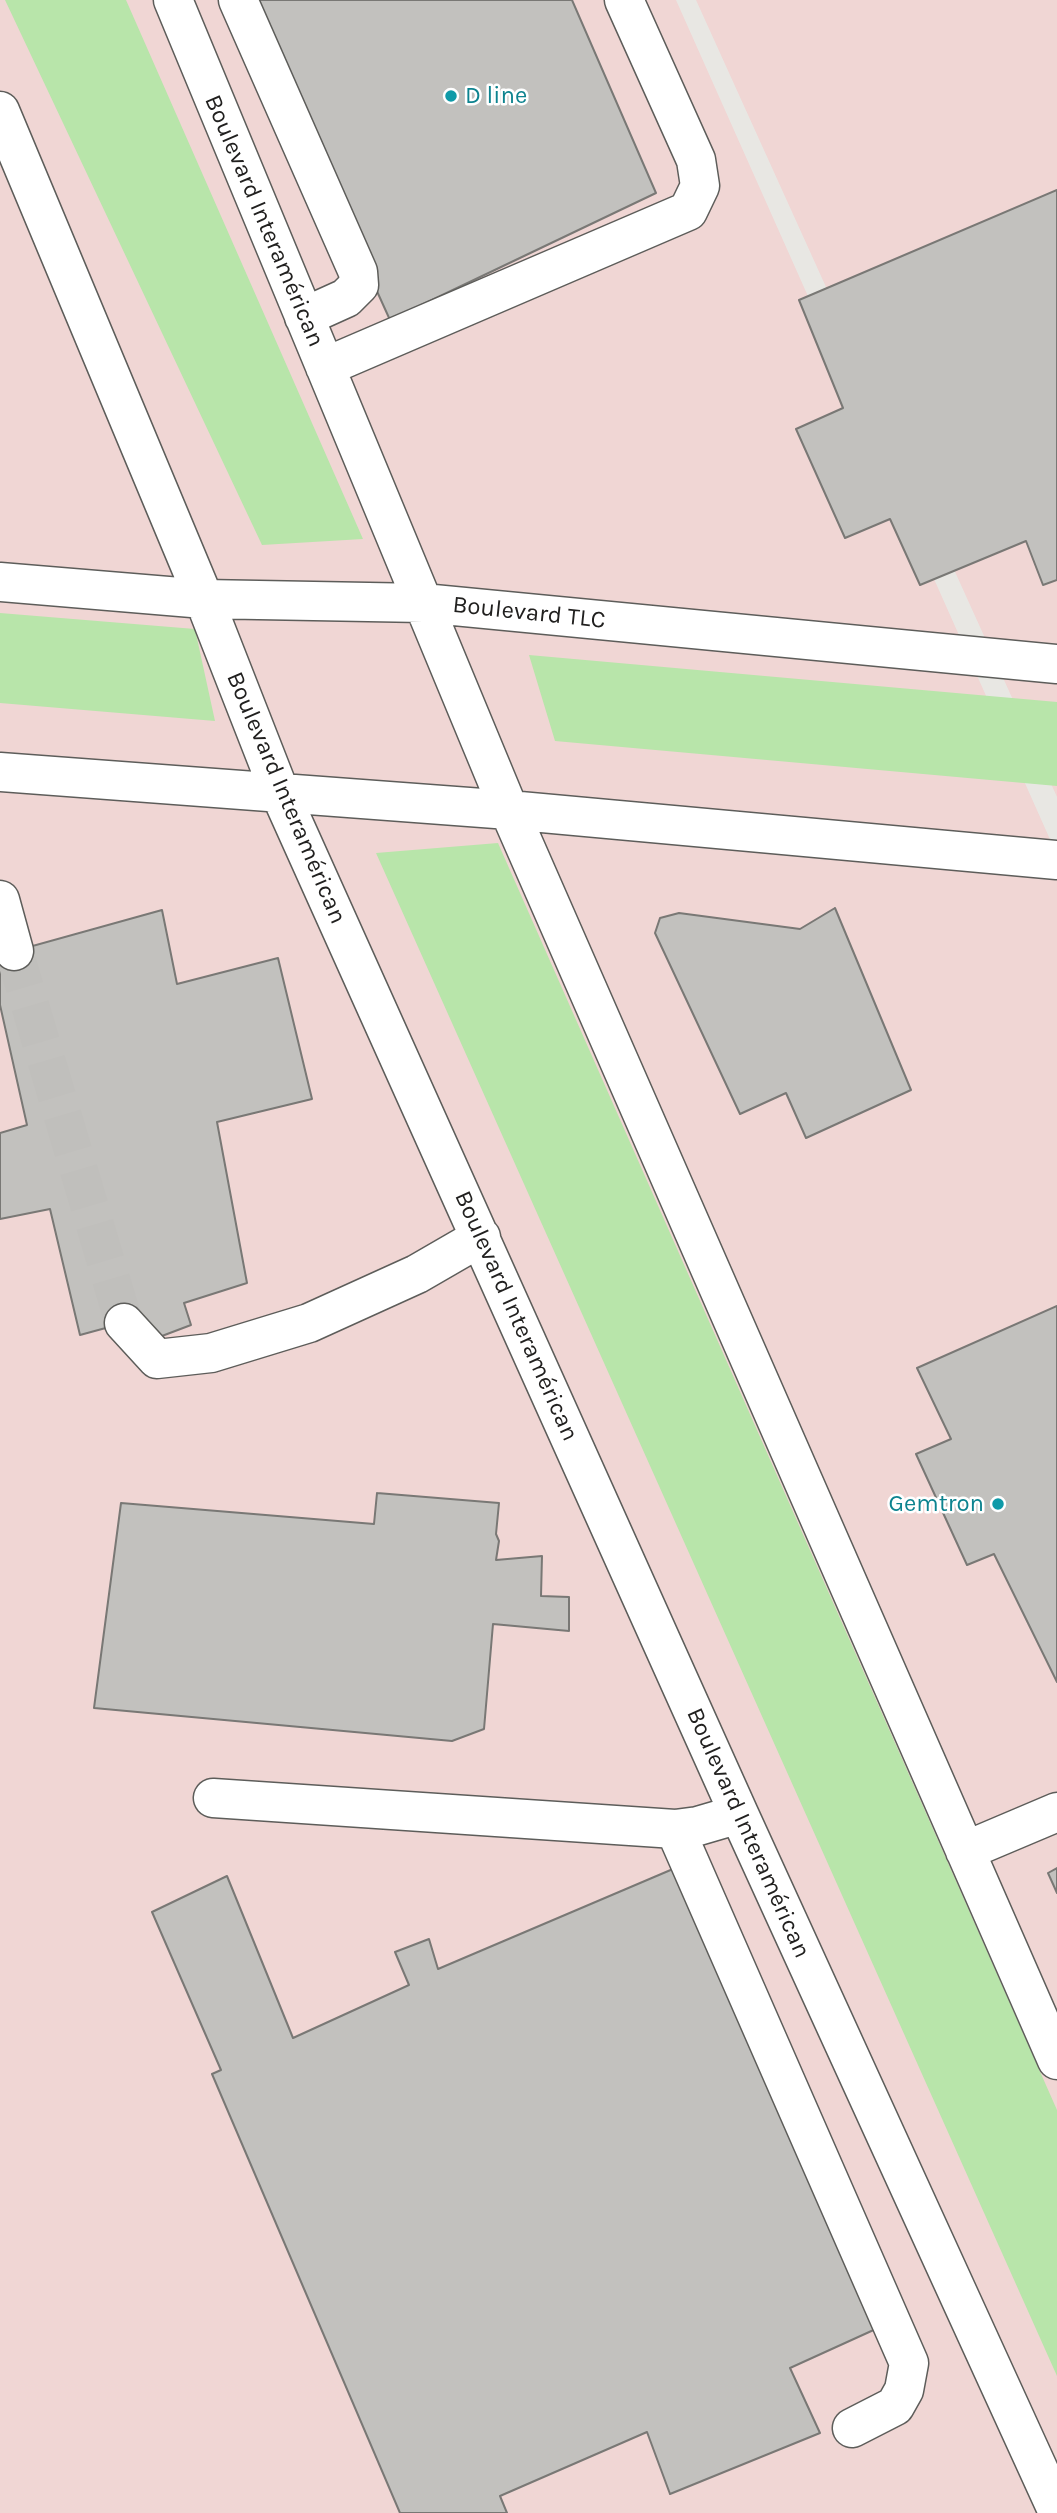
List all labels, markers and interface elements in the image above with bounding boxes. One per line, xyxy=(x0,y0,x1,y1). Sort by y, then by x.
place label: D line xyxy=(465,82,527,110)
marker: D line xyxy=(443,88,459,104)
street label: Boulevard Interamérican xyxy=(198,91,330,351)
street label: Boulevard TLC xyxy=(451,591,607,635)
street label: Boulevard Interamérican xyxy=(220,668,352,928)
street label: Boulevard Interamérican xyxy=(448,1187,584,1445)
place label: Gemtron xyxy=(888,1490,984,1518)
marker: Gemtron xyxy=(990,1496,1006,1512)
street label: Boulevard Interamérican xyxy=(680,1704,816,1962)

